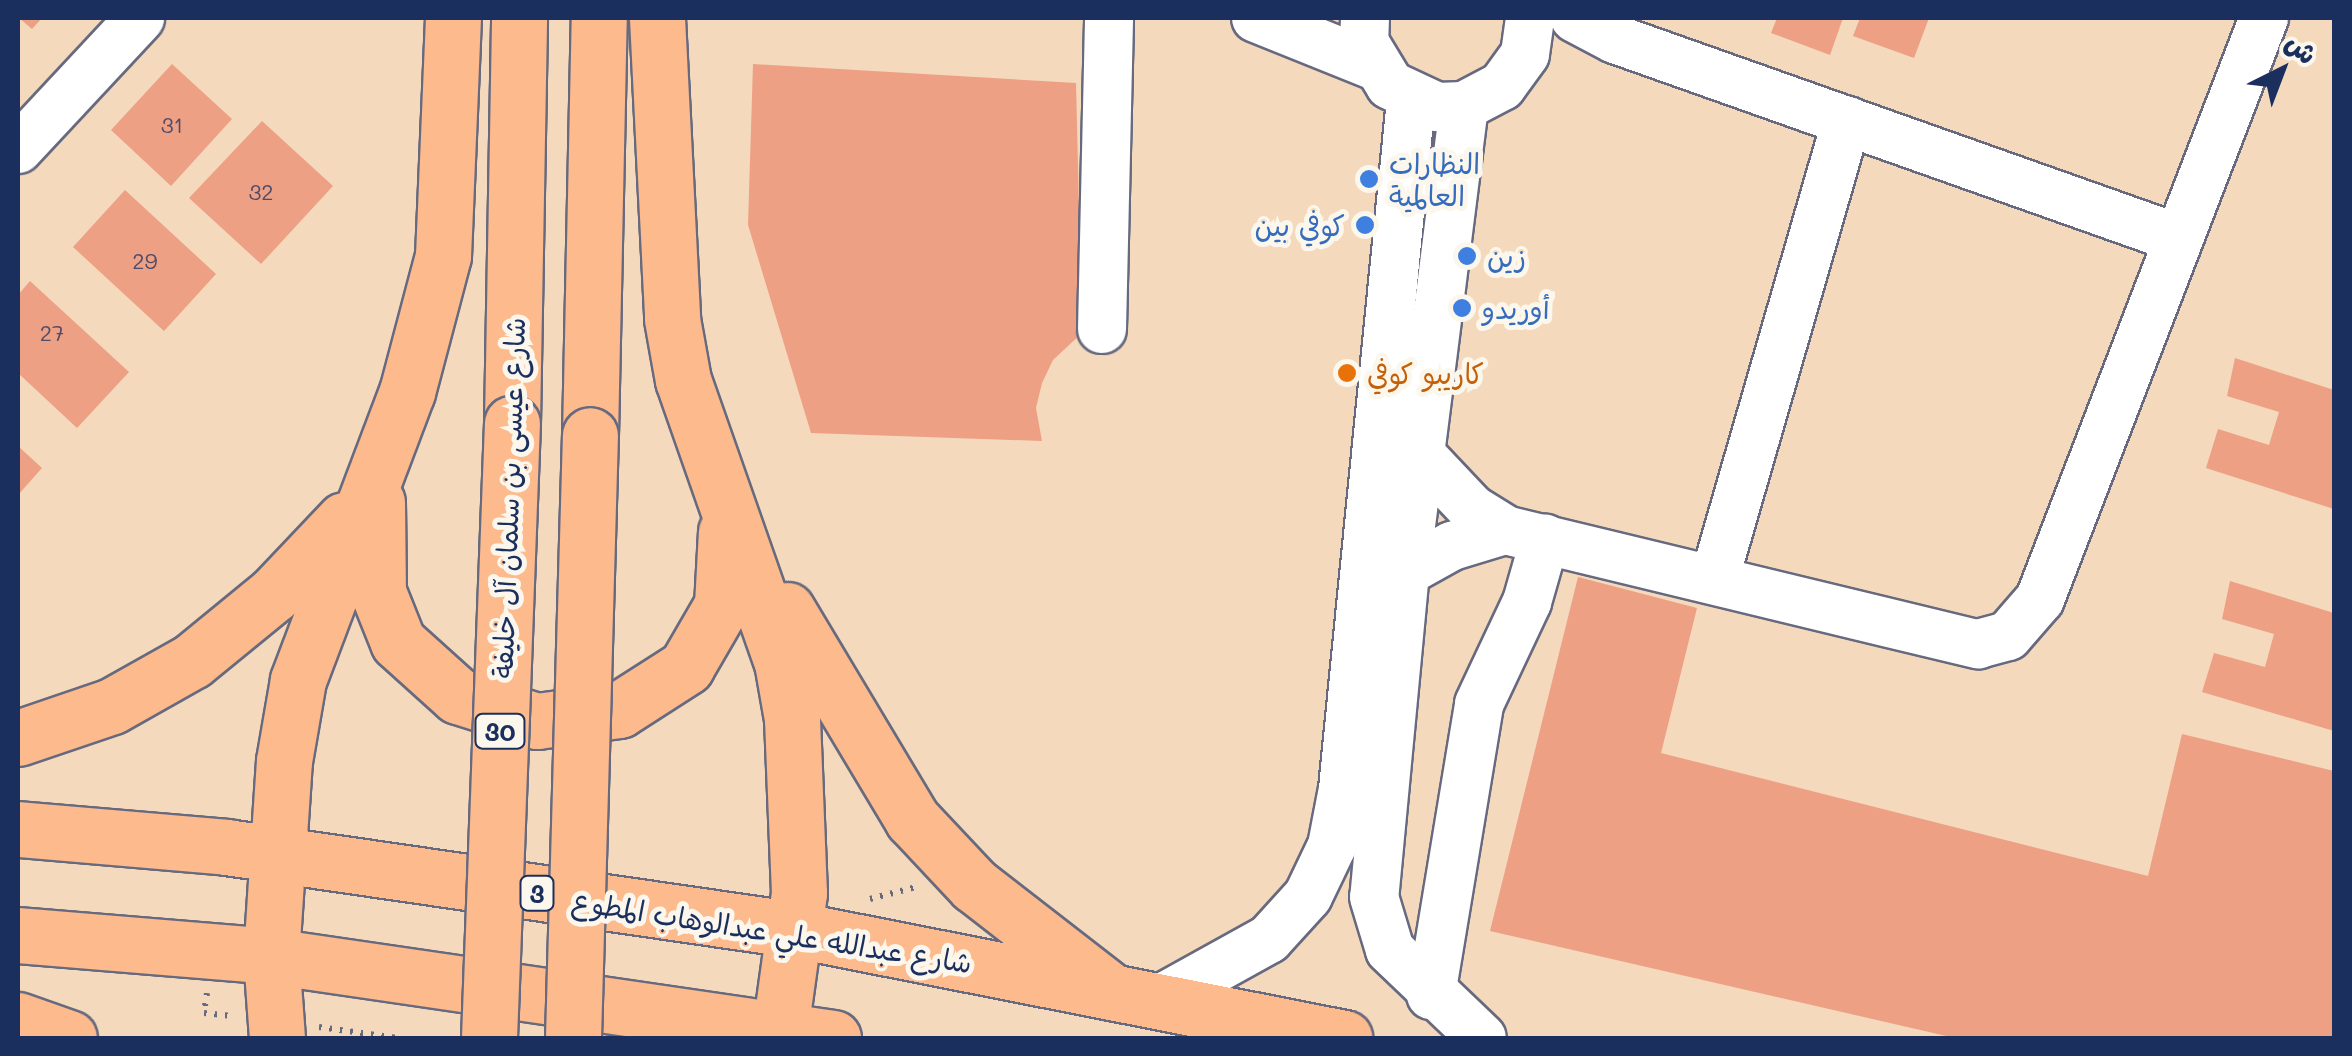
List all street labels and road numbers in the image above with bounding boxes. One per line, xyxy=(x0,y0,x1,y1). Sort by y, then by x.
street label: شارع عيسى بن سلمان آل خليفة xyxy=(485,317,531,679)
road number: 30 xyxy=(472,711,528,751)
road number: 3 xyxy=(520,873,554,913)
street label: شارع عبدالله علي عبدالوهاب المطوع xyxy=(570,883,974,979)

